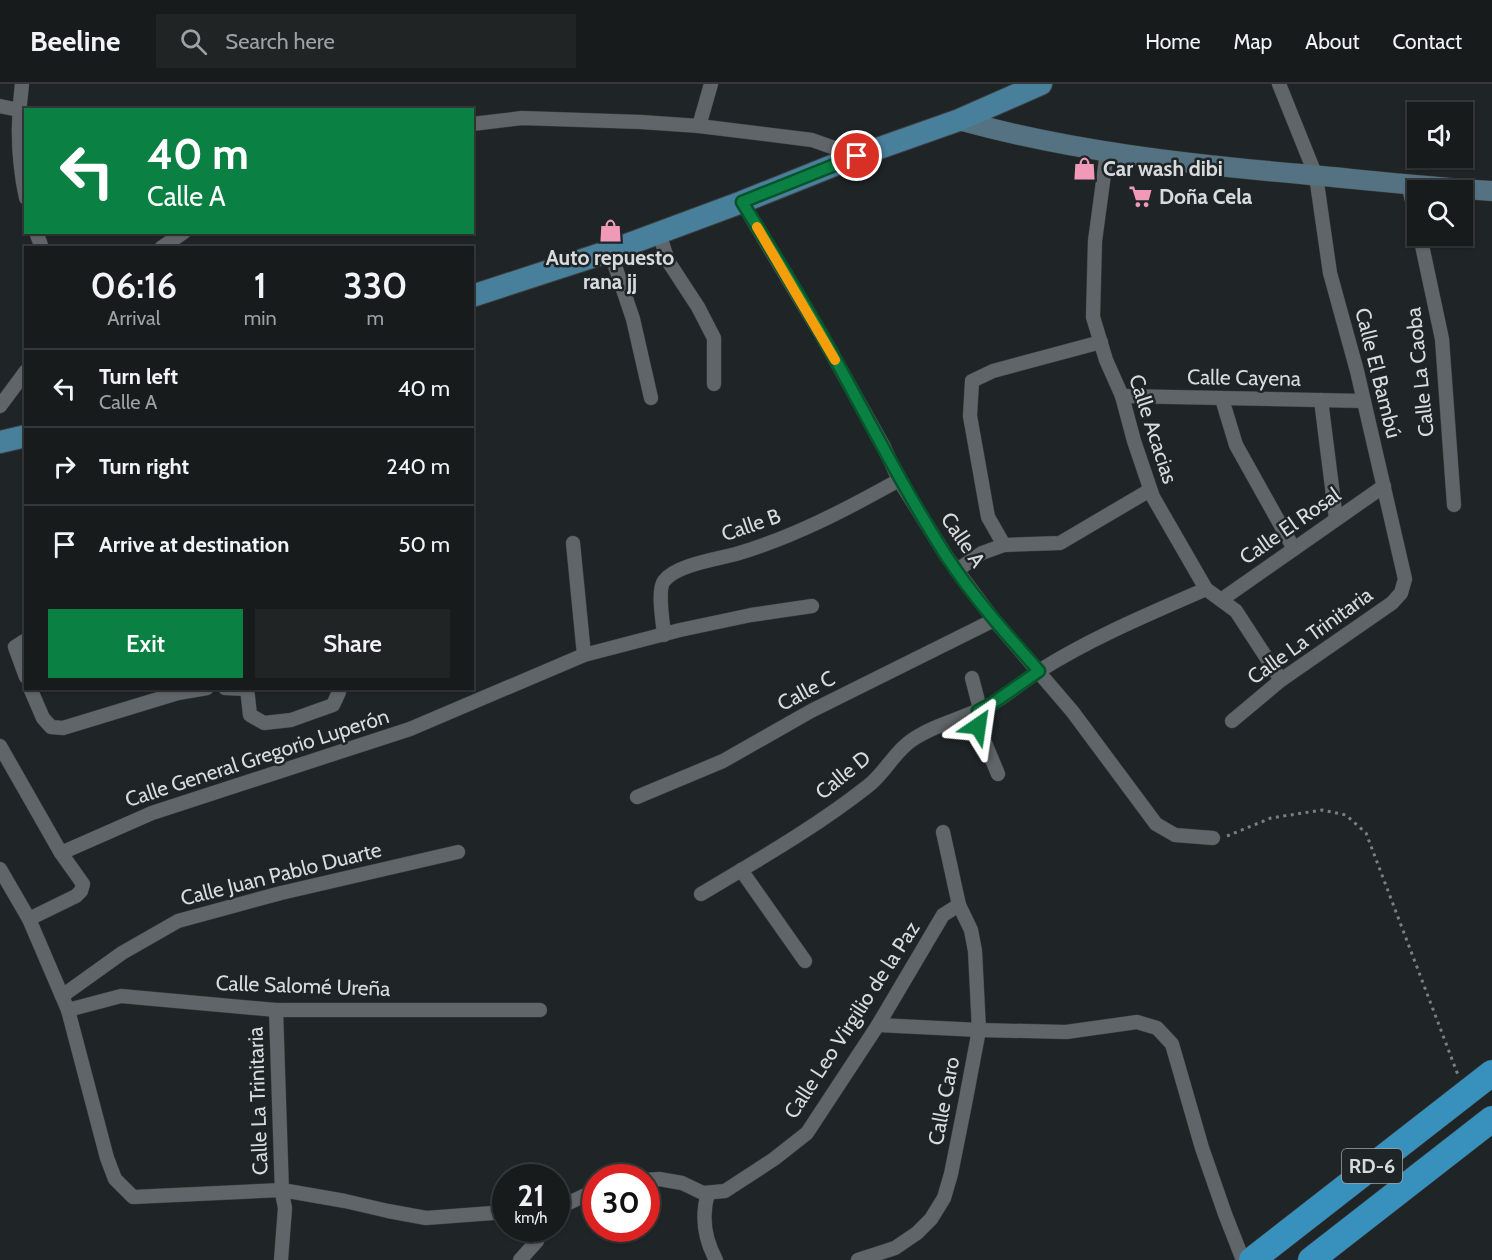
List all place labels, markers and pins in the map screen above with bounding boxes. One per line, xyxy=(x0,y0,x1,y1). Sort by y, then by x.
pin xyxy=(831,130,882,181)
shop icon: Car wash dibi xyxy=(1072,156,1098,182)
place label: Car wash dibi xyxy=(1103,156,1223,181)
supermarket icon: Doña Cela xyxy=(1128,184,1154,210)
place label: Doña Cela xyxy=(1159,184,1253,209)
shop icon: Auto repuesto rana jj xyxy=(597,217,623,243)
place label: Auto repuesto rana jj xyxy=(546,245,674,294)

